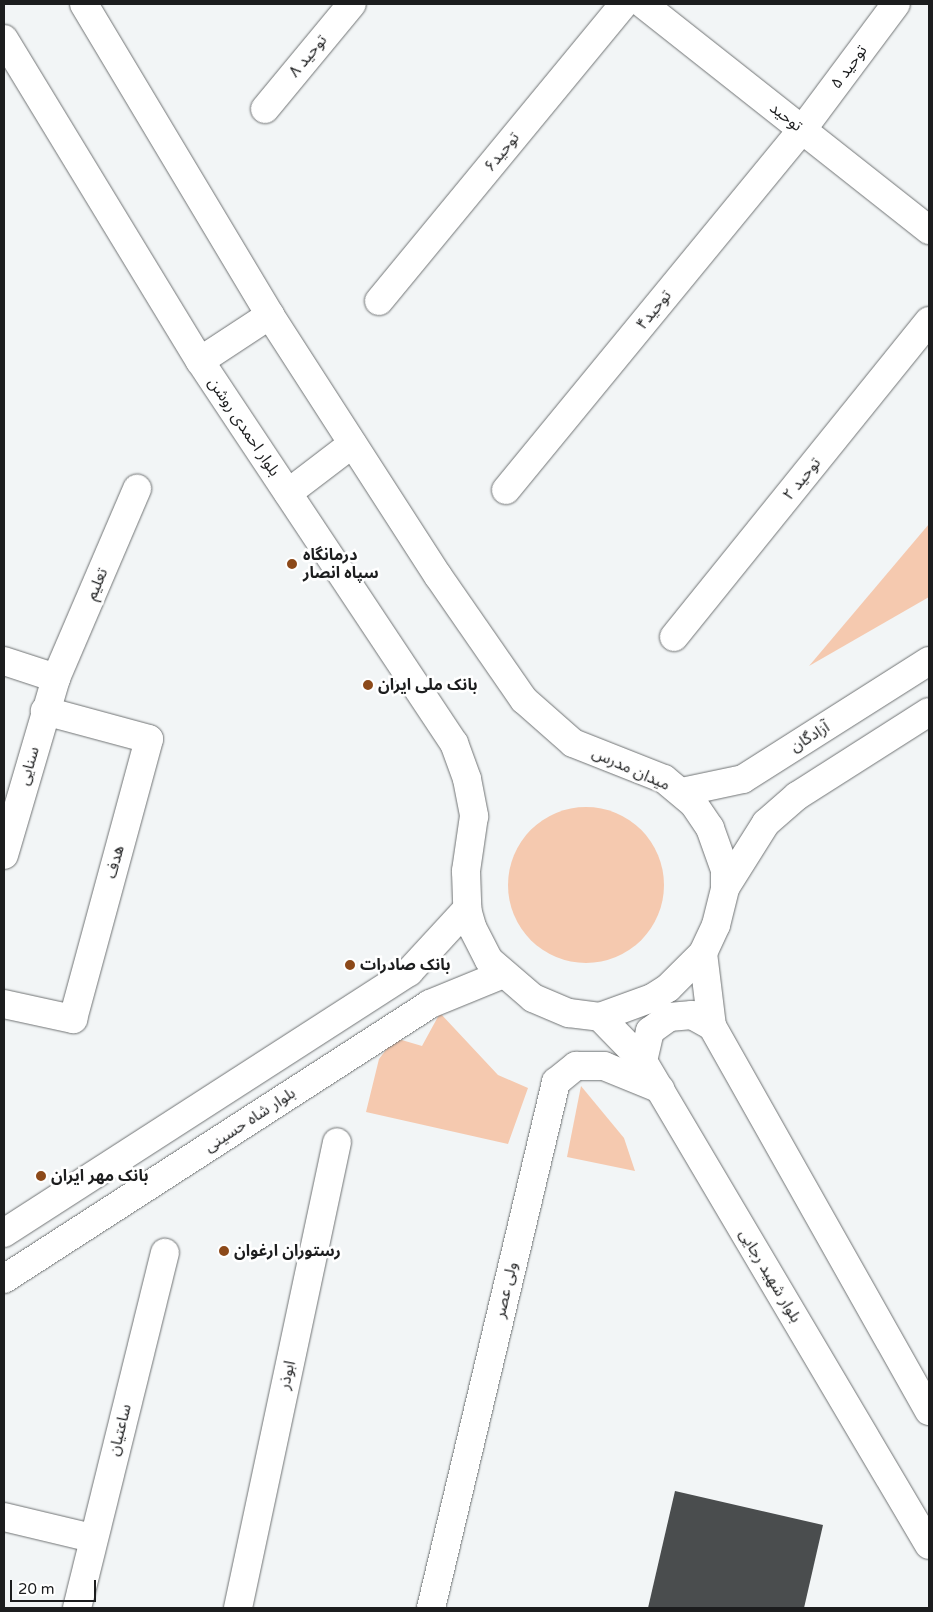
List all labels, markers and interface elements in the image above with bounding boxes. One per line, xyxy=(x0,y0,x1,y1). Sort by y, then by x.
street label: توحید ۸ xyxy=(285,31,331,81)
street label: توحید ۵ xyxy=(827,41,871,93)
street label: توحید xyxy=(766,98,806,136)
street label: توحید۶ xyxy=(480,128,524,176)
street label: توحید۴ xyxy=(632,286,676,334)
street label: بلوار احمدی روشن xyxy=(204,374,284,480)
street label: توحید ۲ xyxy=(779,454,825,504)
place label: درمانگاه سپاه انصار xyxy=(303,545,379,583)
marker: درمانگاه سپاه انصار xyxy=(285,557,299,571)
street label: تعلیم xyxy=(82,565,112,603)
place label: بانک ملی ایران xyxy=(378,675,478,695)
marker: بانک ملی ایران xyxy=(362,679,374,691)
street label: آزادگان xyxy=(787,717,833,757)
street label: میدان مدرس xyxy=(589,743,673,795)
street label: سنایی xyxy=(14,744,44,788)
street label: هدف xyxy=(101,843,129,881)
place label: بانک صادرات xyxy=(360,955,450,975)
marker: بانک صادرات xyxy=(344,959,356,971)
street label: بلوار شاه حسینی xyxy=(201,1083,299,1157)
place label: بانک مهر ایران xyxy=(51,1166,149,1186)
marker: بانک مهر ایران xyxy=(35,1170,47,1182)
street label: بلوار شهید رجایی xyxy=(735,1226,805,1326)
place label: رستوران ارغوان xyxy=(234,1241,341,1261)
marker: رستوران ارغوان xyxy=(218,1245,230,1257)
street label: ولی عصر xyxy=(490,1260,522,1320)
street label: ابوذر xyxy=(275,1359,299,1391)
street label: ساعتیان xyxy=(104,1402,136,1458)
scale bar xyxy=(12,1570,99,1602)
text: 20 m xyxy=(18,1580,55,1598)

